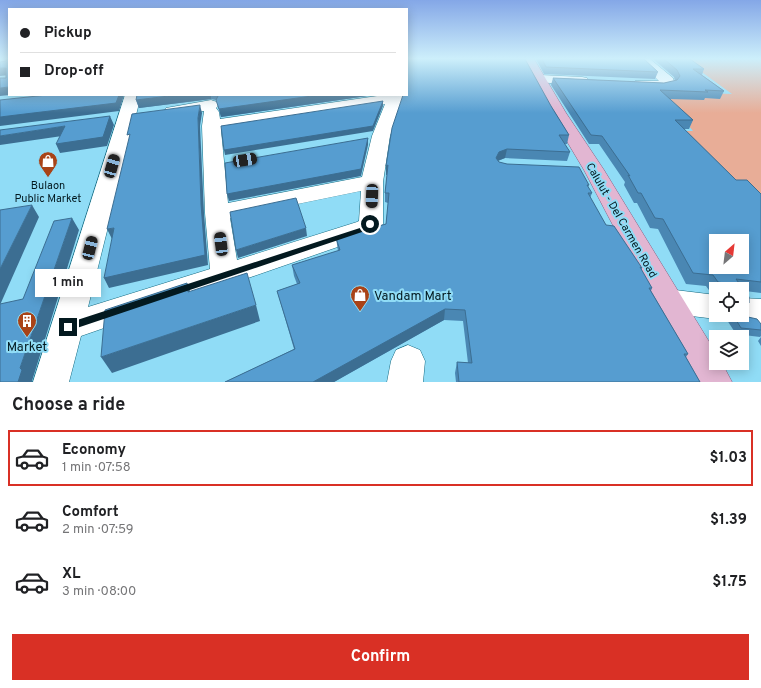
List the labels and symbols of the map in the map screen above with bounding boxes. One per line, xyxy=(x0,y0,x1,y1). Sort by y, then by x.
shop icon: Bulaon Public Market xyxy=(37,150,59,178)
car xyxy=(232,152,258,168)
car xyxy=(103,153,121,179)
street label: Calulut - Del Carmen Road xyxy=(582,160,660,281)
place label: Bulaon Public Market xyxy=(14,179,82,206)
car xyxy=(366,184,378,208)
route start xyxy=(361,215,379,233)
car xyxy=(214,231,228,257)
north arrow xyxy=(709,234,749,274)
car xyxy=(81,235,99,261)
callout: 1 min xyxy=(35,269,101,297)
shop icon: Vandam Mart xyxy=(349,284,371,312)
place label: Vandam Mart xyxy=(374,289,452,305)
building icon: Market xyxy=(16,310,38,338)
route end xyxy=(59,318,77,336)
place label: Market xyxy=(7,340,47,356)

